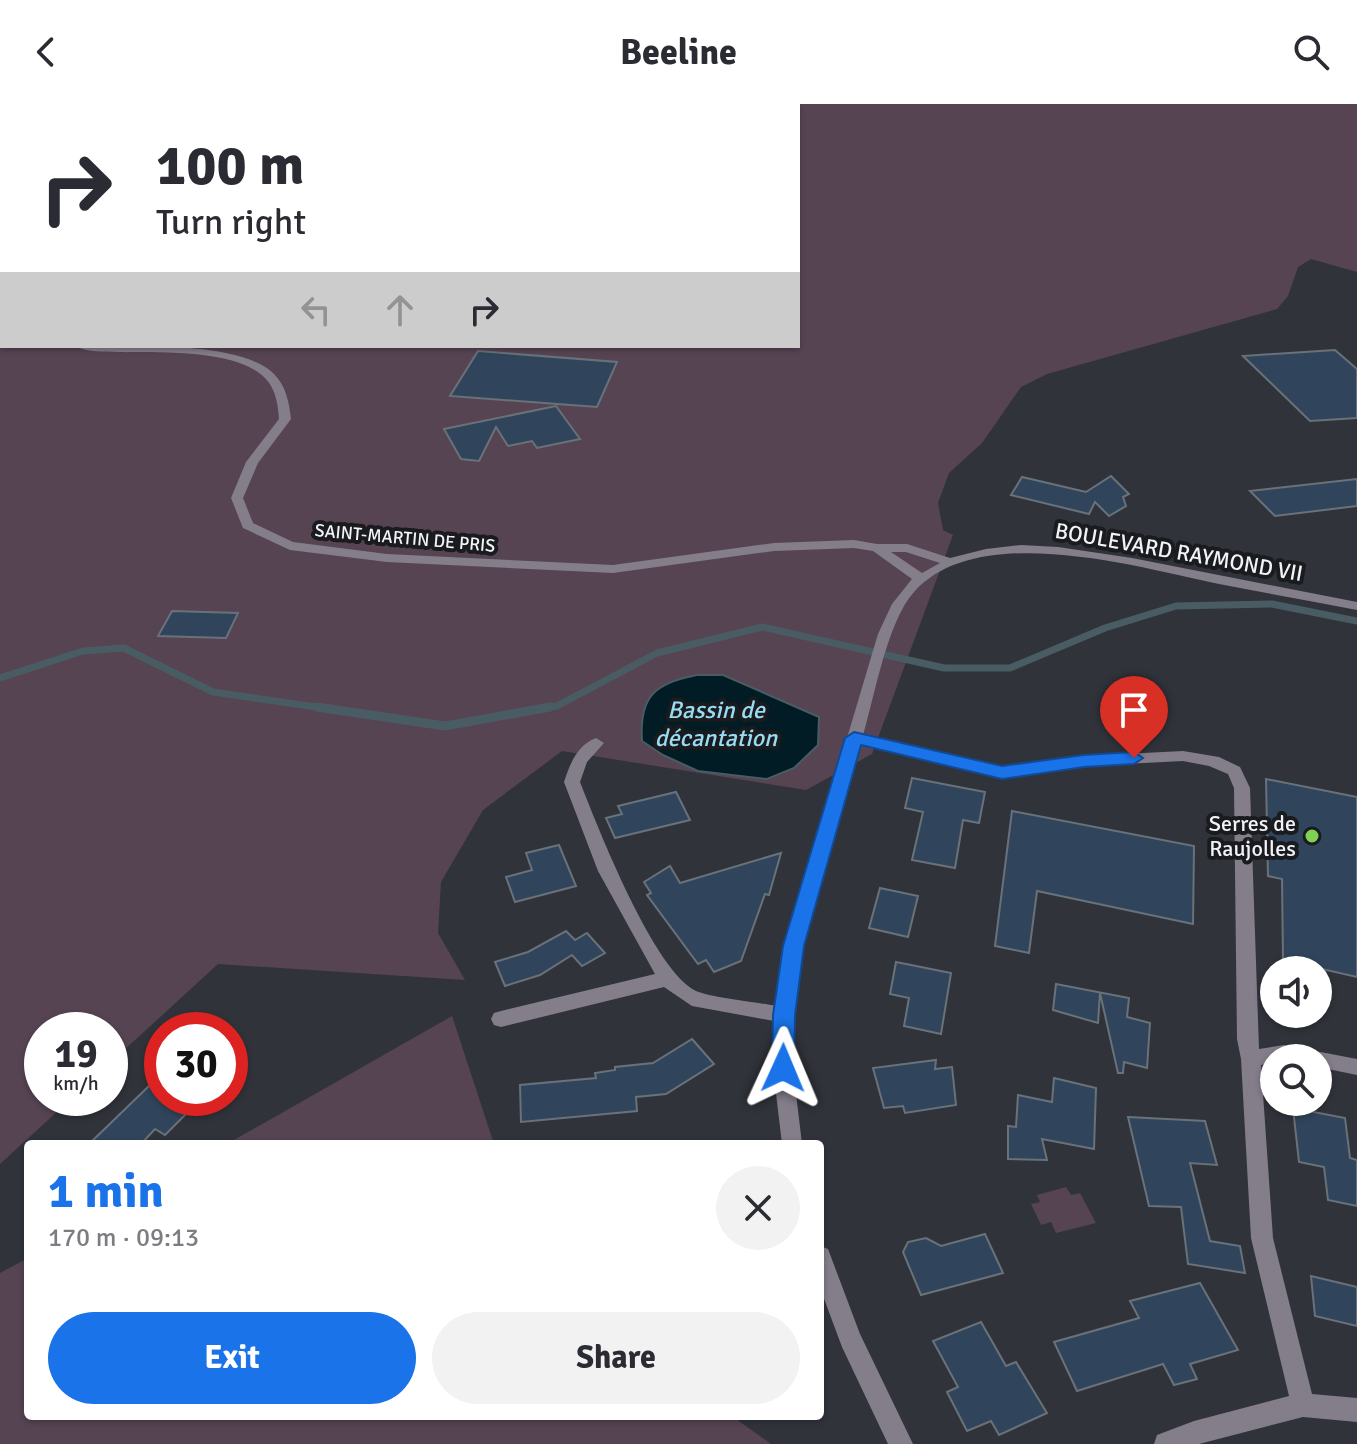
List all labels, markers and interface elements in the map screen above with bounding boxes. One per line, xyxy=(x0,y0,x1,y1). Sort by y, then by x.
icon: back xyxy=(24,30,68,74)
text: Beeline xyxy=(620,30,737,75)
icon: search xyxy=(1289,30,1333,74)
text: 100 m xyxy=(156,131,304,200)
icon: right xyxy=(24,136,128,240)
text: Turn right xyxy=(156,200,306,245)
icon: left xyxy=(294,288,338,332)
icon: ahead xyxy=(378,288,422,332)
icon: right xyxy=(462,288,506,332)
street label: BOULEVARD RAYMOND VII xyxy=(1053,517,1305,587)
street label: SAINT-MARTIN DE PRIS xyxy=(314,519,496,557)
pin xyxy=(1100,676,1168,758)
icon: arrive xyxy=(1112,688,1156,732)
water label: Bassin de décantation xyxy=(655,695,778,753)
place label: Serres de Raujolles xyxy=(1209,810,1296,862)
marker: Serres de Raujolles xyxy=(1303,827,1321,845)
map controls xyxy=(1260,956,1332,1116)
button: sound xyxy=(1260,956,1332,1028)
speed limit sign: 30 xyxy=(144,1012,248,1116)
position arrow xyxy=(741,1026,825,1110)
text: 19 xyxy=(54,1029,98,1079)
button: search xyxy=(1260,1044,1332,1116)
text: km/h xyxy=(53,1071,99,1096)
text: 1 min xyxy=(48,1162,164,1221)
button: close xyxy=(716,1166,800,1250)
text: 170 m · 09:13 xyxy=(48,1222,199,1254)
button: Exit xyxy=(48,1312,416,1404)
button: Share xyxy=(432,1312,800,1404)

